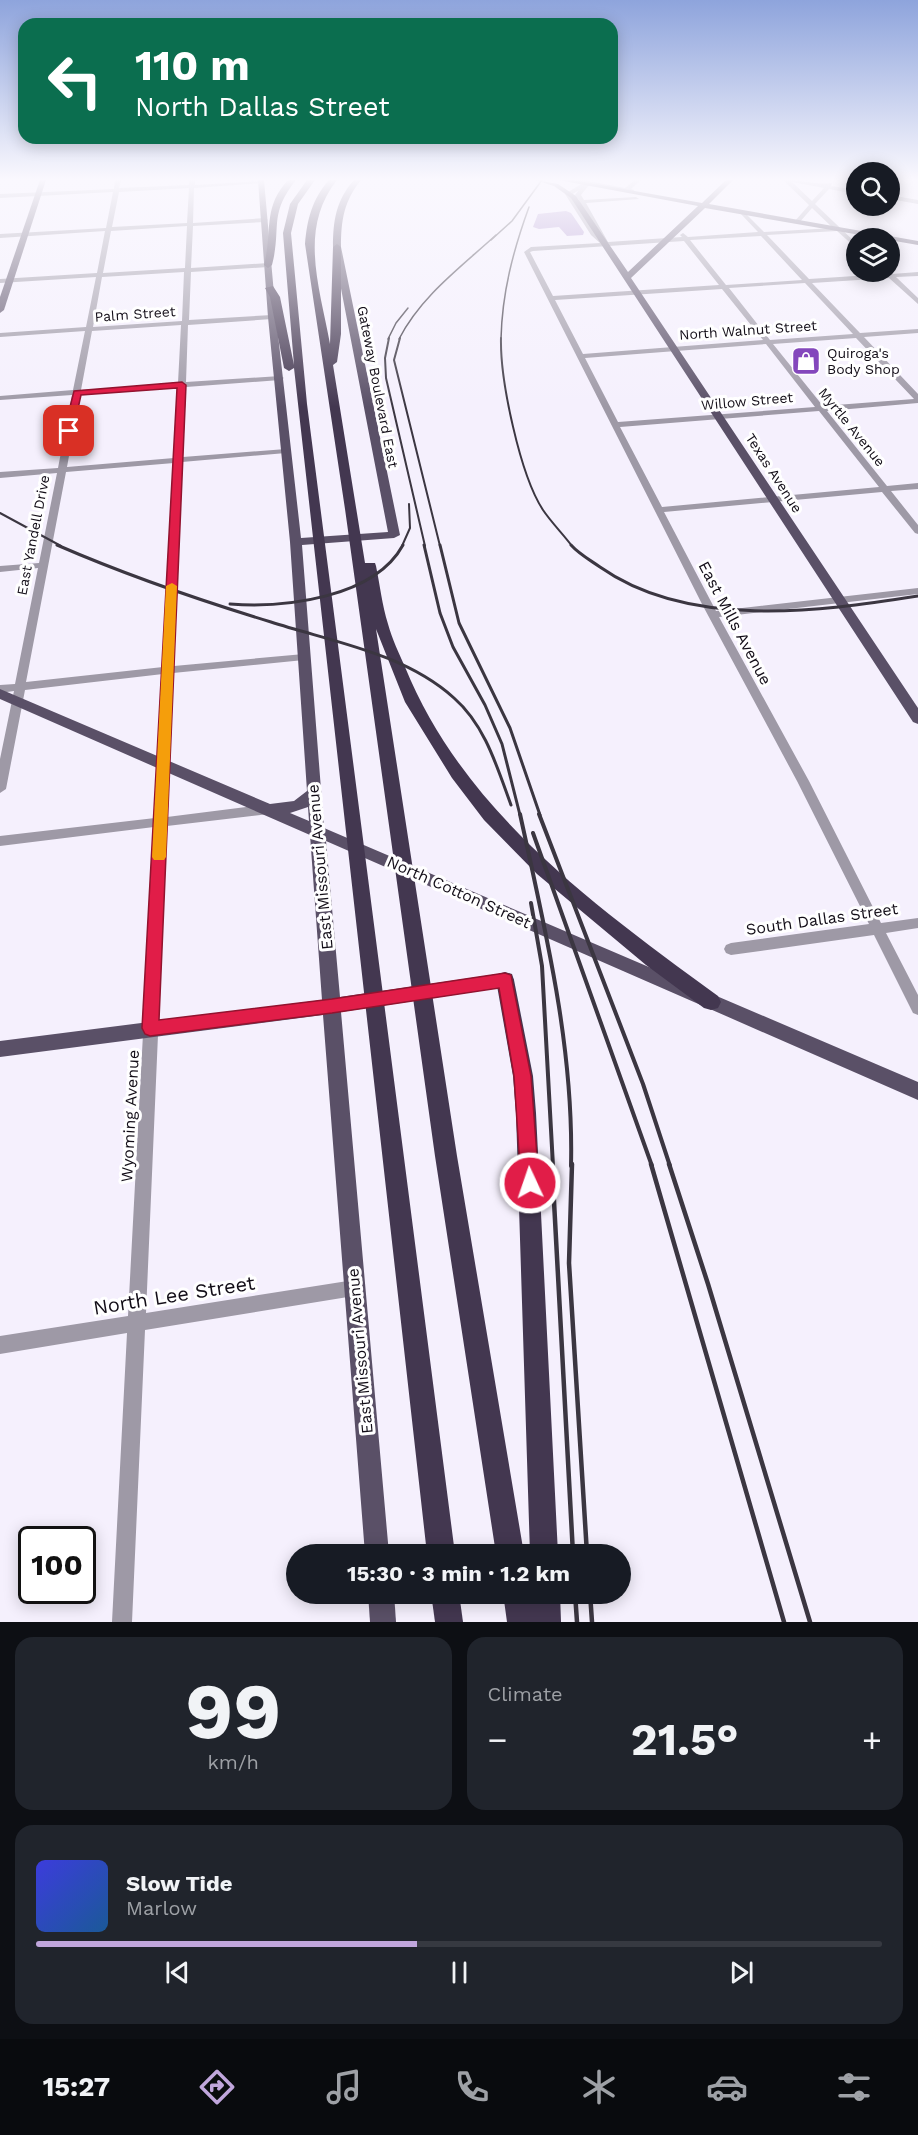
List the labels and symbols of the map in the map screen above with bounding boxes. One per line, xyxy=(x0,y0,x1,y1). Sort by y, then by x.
street label: Palm Street xyxy=(94,303,176,325)
street label: Gateway Boulevard East xyxy=(354,305,402,470)
street label: North Walnut Street xyxy=(679,317,818,343)
shop icon: Quiroga's Body Shop xyxy=(790,345,822,377)
place label: Quiroga's Body Shop xyxy=(827,345,900,377)
street label: Myrtle Avenue xyxy=(815,384,889,470)
street label: Willow Street xyxy=(700,389,794,413)
pin xyxy=(43,405,94,456)
street label: Texas Avenue xyxy=(742,430,806,516)
street label: East Yandell Drive xyxy=(13,473,53,597)
street label: East Mills Avenue xyxy=(694,558,776,688)
street label: East Missouri Avenue xyxy=(303,783,337,951)
street label: North Cotton Street xyxy=(384,852,534,932)
street label: South Dallas Street xyxy=(745,899,900,939)
street label: Wyoming Avenue xyxy=(117,1049,143,1183)
position arrow xyxy=(498,1151,562,1215)
street label: East Missouri Avenue xyxy=(343,1267,377,1435)
street label: North Lee Street xyxy=(91,1270,257,1320)
speed limit sign: 100 xyxy=(18,1526,96,1604)

